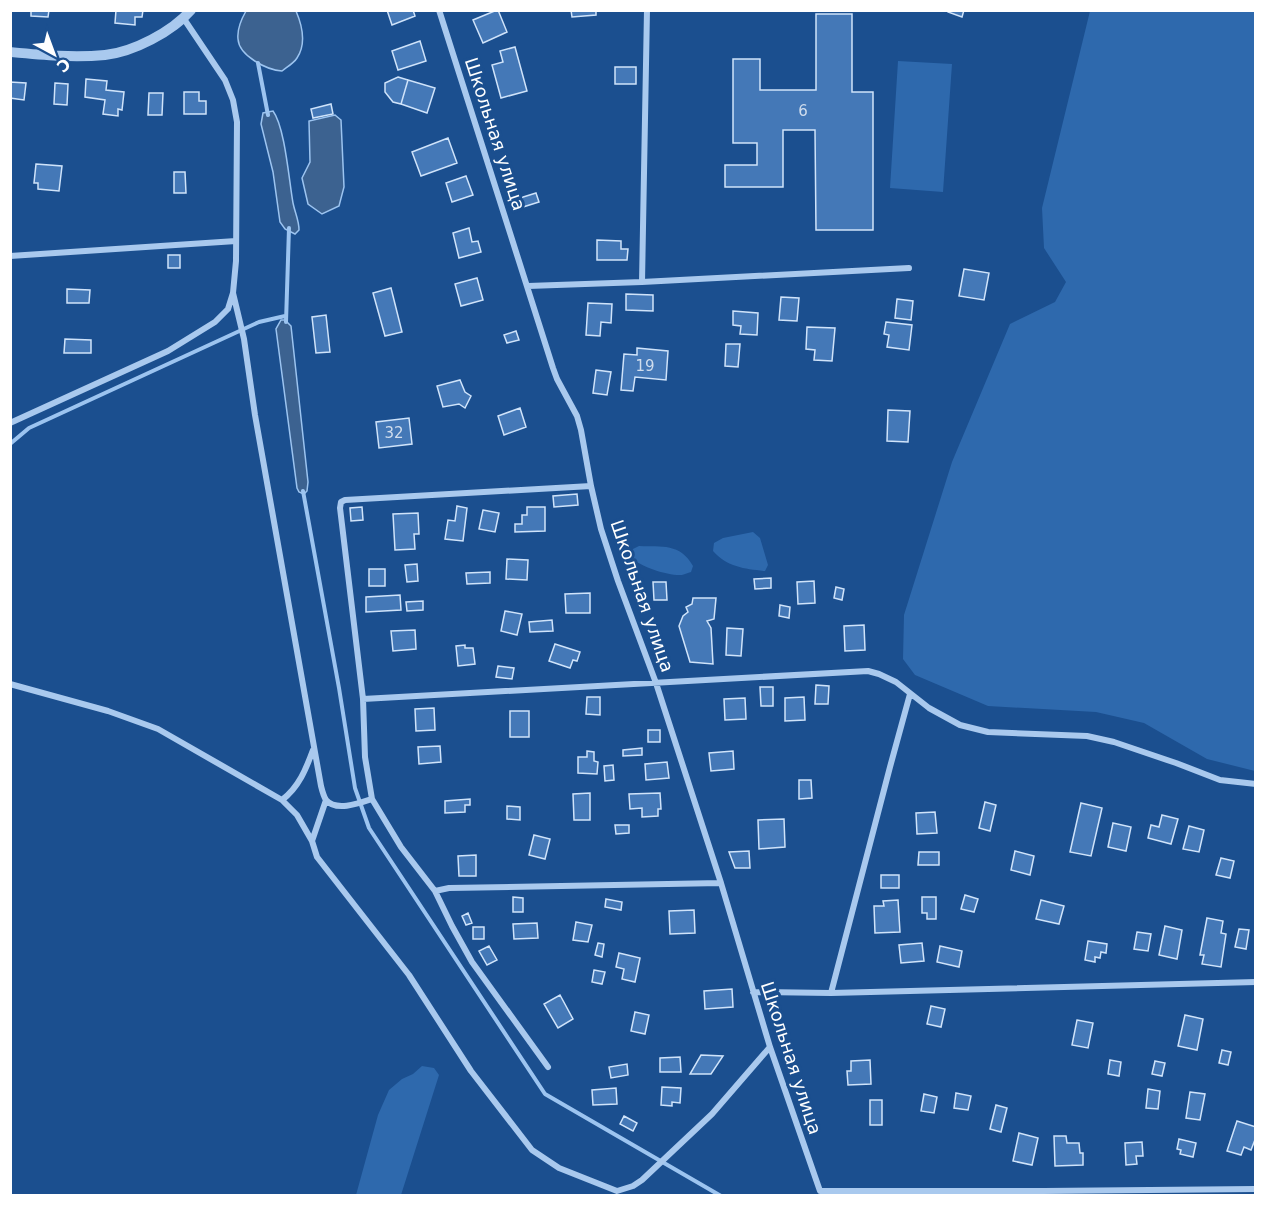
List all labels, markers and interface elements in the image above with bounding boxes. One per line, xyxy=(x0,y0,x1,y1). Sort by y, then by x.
north arrow xyxy=(24,24,84,84)
text: С xyxy=(53,54,74,76)
street label: Школьная улица xyxy=(461,55,530,213)
house number: 6 xyxy=(798,102,808,120)
house number: 19 xyxy=(635,357,655,375)
house number: 32 xyxy=(384,424,404,442)
street label: Школьная улица xyxy=(607,517,678,675)
street label: Школьная улица xyxy=(757,979,826,1137)

